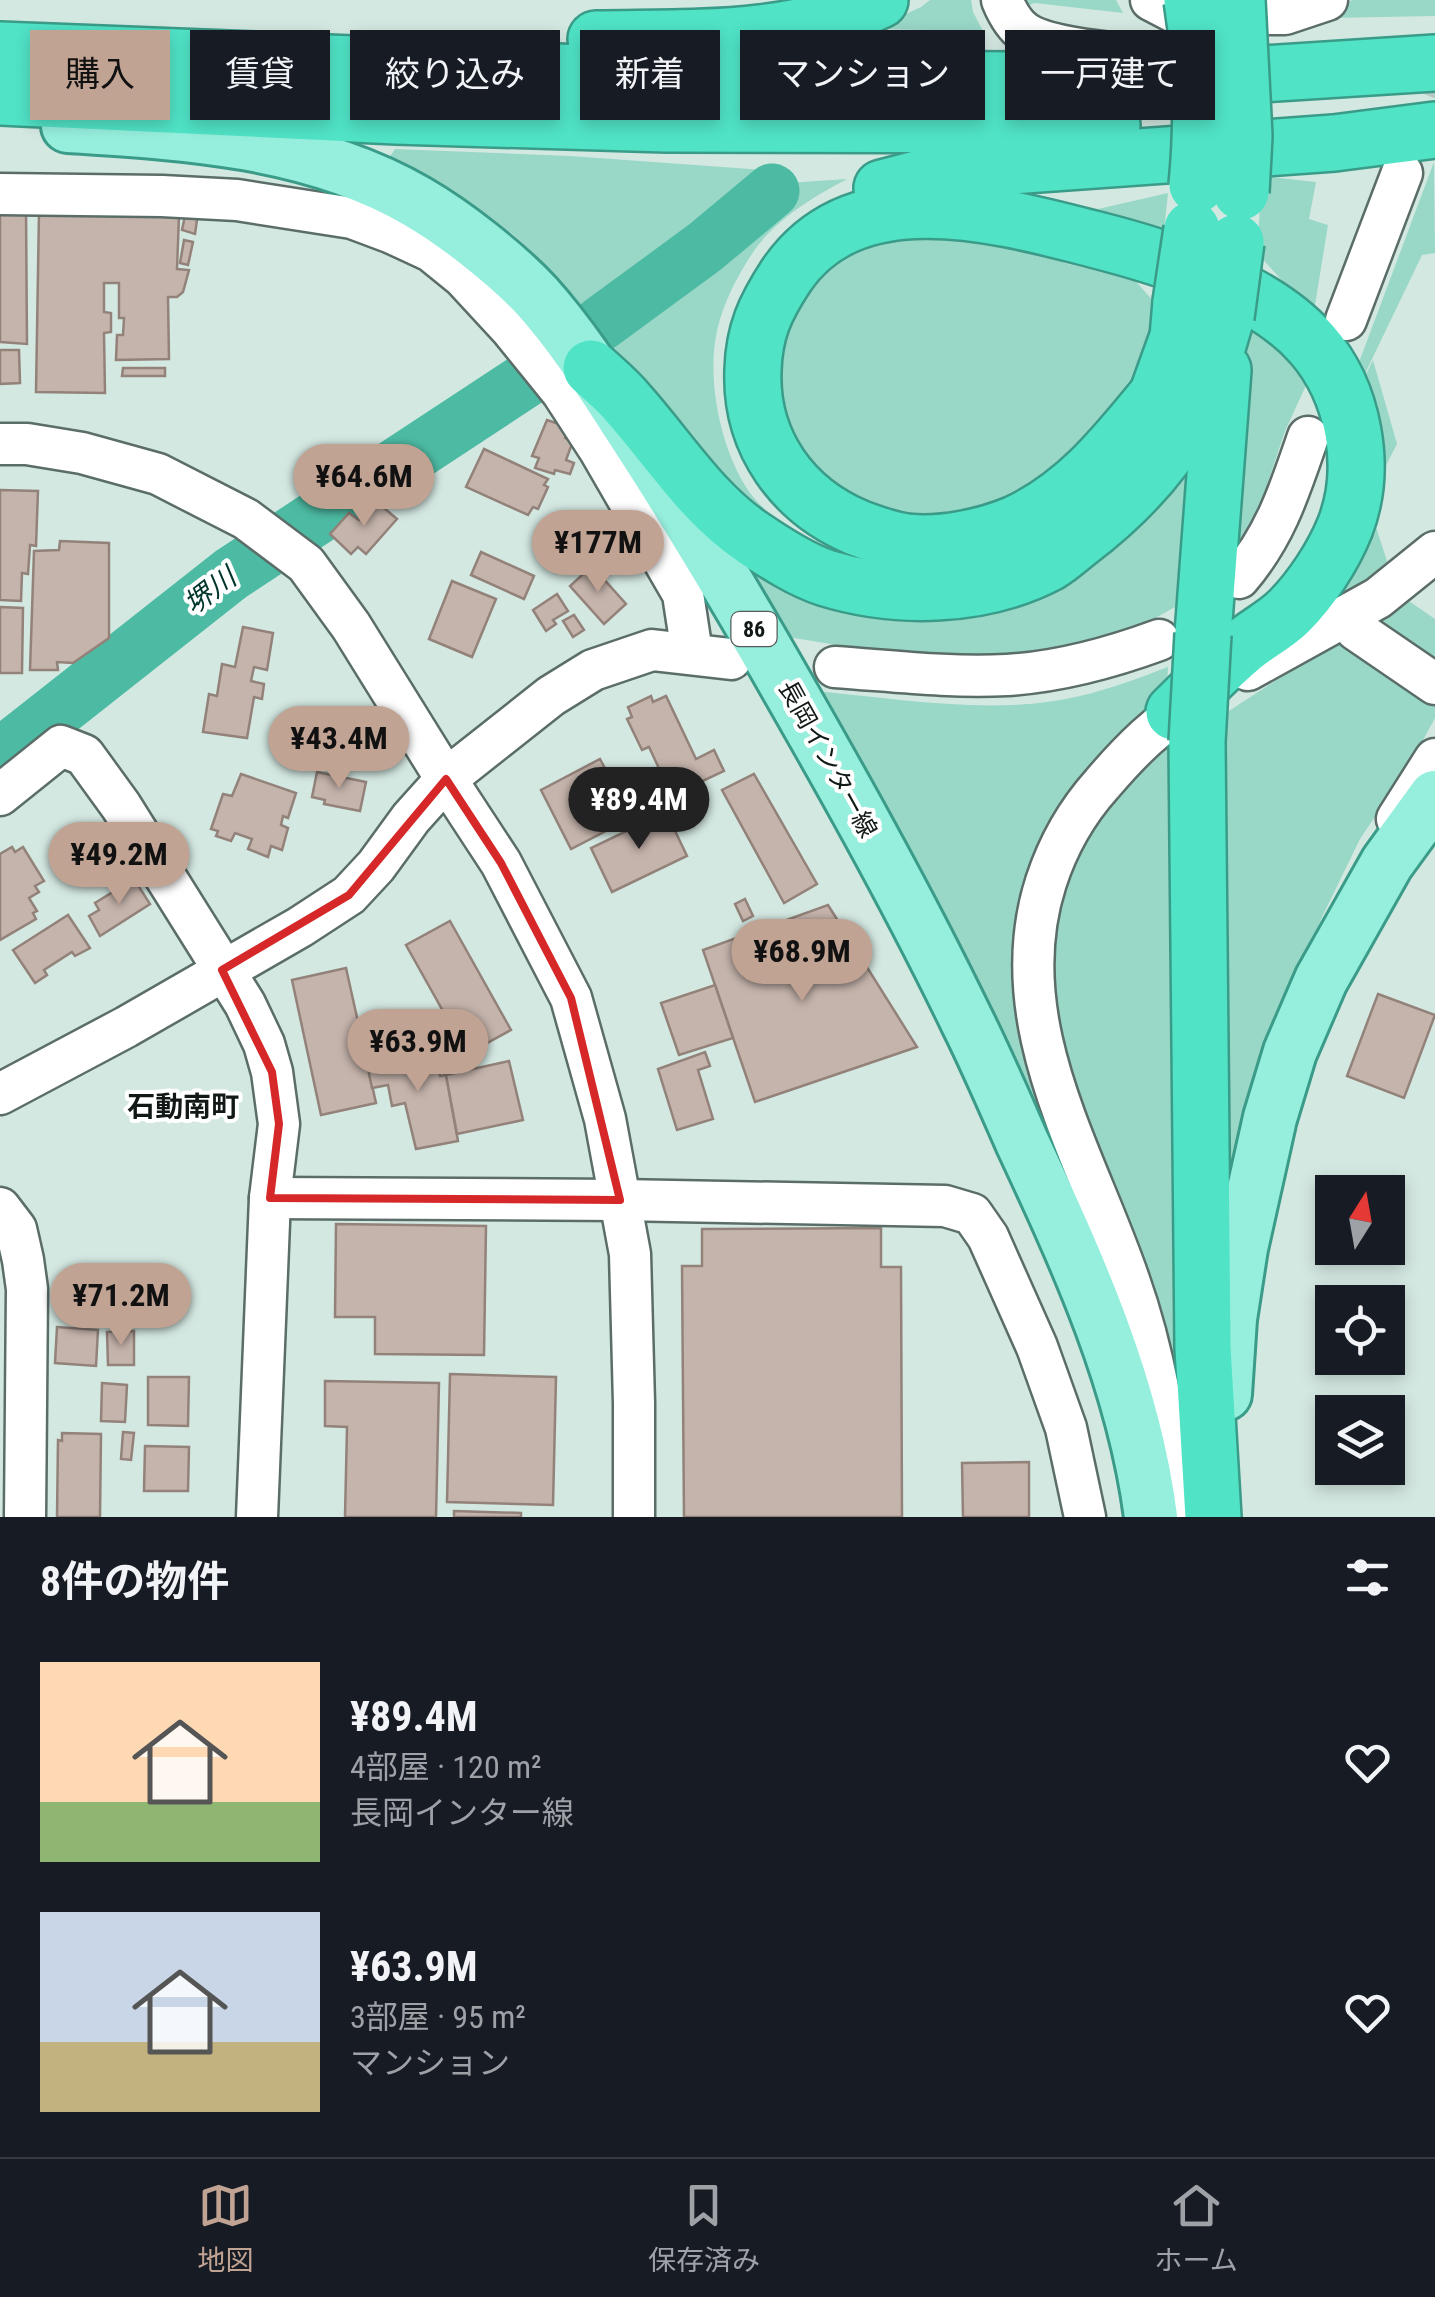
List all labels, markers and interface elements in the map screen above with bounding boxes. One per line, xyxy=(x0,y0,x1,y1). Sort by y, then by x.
chip: 購入 xyxy=(30,30,170,120)
chip: 賃貸 xyxy=(190,30,330,120)
chip: 絞り込み xyxy=(350,30,560,120)
chip: 新着 xyxy=(580,30,720,120)
chip: マンション xyxy=(740,30,985,120)
chip: 一戸建て xyxy=(1005,30,1215,120)
pin: ¥64.6M xyxy=(283,444,445,529)
text: ¥64.6M xyxy=(315,457,413,495)
pin: ¥177M xyxy=(528,510,668,595)
text: ¥177M xyxy=(554,523,642,561)
water label: 堺川 xyxy=(178,559,245,621)
road number: 86 xyxy=(732,612,776,646)
street label: 長岡インター線 xyxy=(773,675,883,843)
pin: ¥43.4M xyxy=(258,706,420,791)
text: ¥43.4M xyxy=(290,719,388,757)
pin: ¥89.4M xyxy=(558,767,720,852)
text: ¥89.4M xyxy=(590,780,688,818)
pin: ¥49.2M xyxy=(38,822,200,907)
text: ¥49.2M xyxy=(70,835,168,873)
pin: ¥68.9M xyxy=(721,919,883,1004)
text: ¥68.9M xyxy=(753,932,851,970)
pin: ¥63.9M xyxy=(337,1009,499,1094)
text: ¥63.9M xyxy=(369,1022,467,1060)
district label: 石動南町 xyxy=(127,1090,239,1123)
north arrow xyxy=(1315,1175,1405,1265)
map controls xyxy=(1315,1175,1405,1485)
pin: ¥71.2M xyxy=(40,1263,202,1348)
text: ¥71.2M xyxy=(72,1276,170,1314)
button: locate xyxy=(1315,1285,1405,1375)
button: layers xyxy=(1315,1395,1405,1485)
icon: filters xyxy=(1340,1550,1395,1605)
text: 8件の物件 xyxy=(40,1557,229,1606)
text: ¥89.4M xyxy=(350,1692,478,1741)
icon: home xyxy=(120,1702,240,1822)
icon: heart xyxy=(1340,1735,1395,1790)
text: 4部屋 · 120 m² xyxy=(350,1748,542,1786)
text: 長岡インター線 xyxy=(350,1794,574,1832)
text: ¥63.9M xyxy=(350,1942,478,1991)
icon: home xyxy=(120,1952,240,2072)
icon: heart xyxy=(1340,1985,1395,2040)
text: 3部屋 · 95 m² xyxy=(350,1998,526,2036)
text: マンション xyxy=(350,2044,510,2082)
tab: 地図 xyxy=(197,2178,253,2278)
tab: 保存済み xyxy=(648,2178,760,2278)
tab: ホーム xyxy=(1155,2178,1238,2278)

